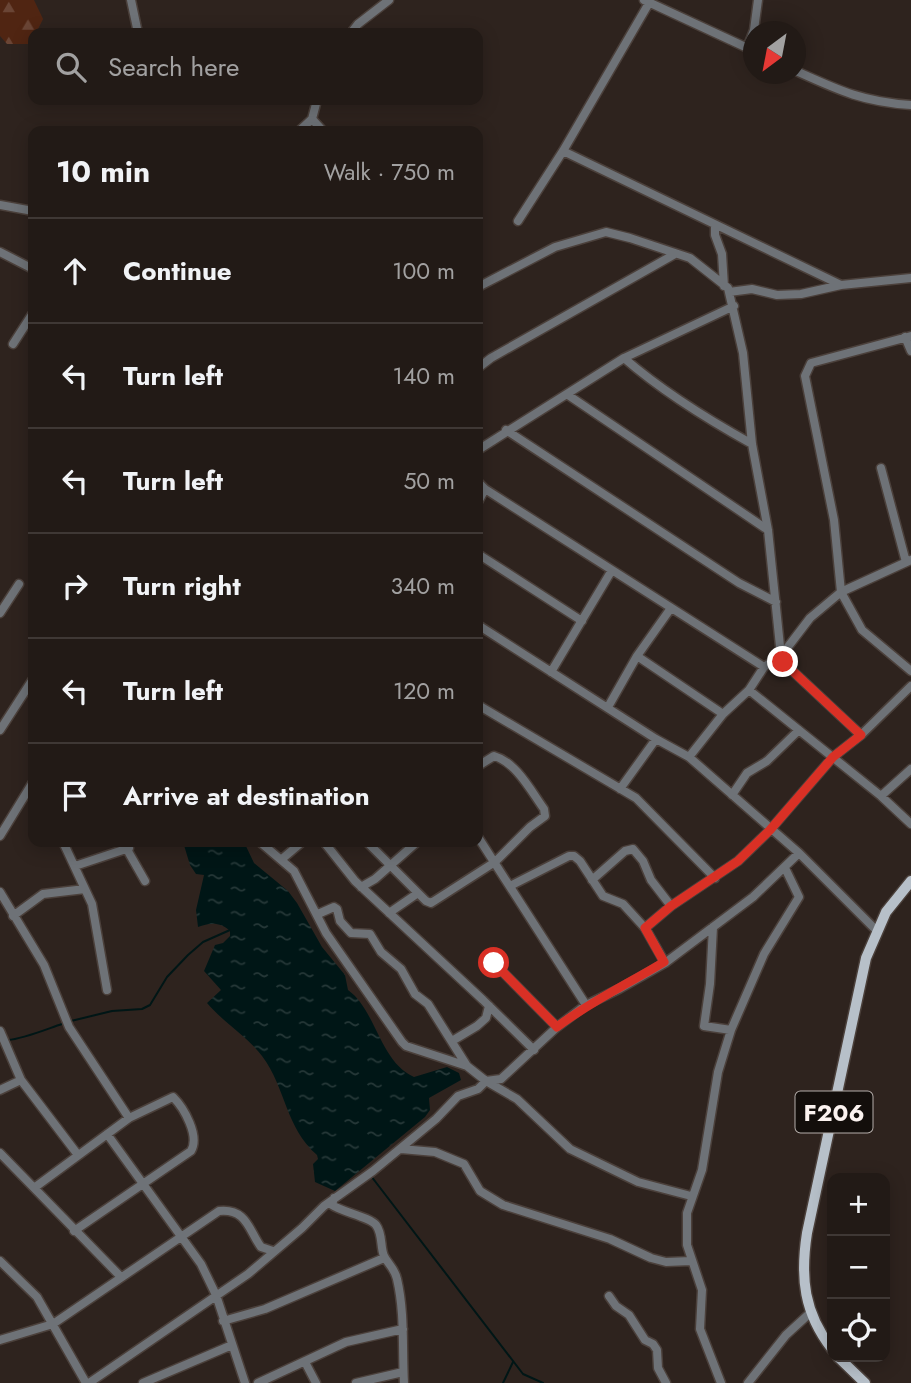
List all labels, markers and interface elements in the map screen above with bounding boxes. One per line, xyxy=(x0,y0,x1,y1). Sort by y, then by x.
north arrow xyxy=(743,21,806,84)
search box xyxy=(28,28,483,105)
icon: search xyxy=(52,48,90,86)
text: Search here xyxy=(108,48,240,86)
text: 10 min xyxy=(56,150,150,193)
text: Walk · 750 m xyxy=(324,155,455,189)
icon: ahead xyxy=(56,252,94,290)
text: Continue xyxy=(123,252,232,290)
text: 100 m xyxy=(392,254,455,288)
icon: left xyxy=(56,357,94,395)
text: Turn left xyxy=(123,357,223,395)
text: 140 m xyxy=(393,359,455,393)
icon: left xyxy=(56,462,94,500)
text: Turn left xyxy=(123,462,223,500)
text: 50 m xyxy=(403,464,455,498)
icon: right xyxy=(56,567,94,605)
text: Turn right xyxy=(123,567,241,605)
text: 340 m xyxy=(390,569,455,603)
route end xyxy=(767,646,798,677)
icon: left xyxy=(56,672,94,710)
text: Turn left xyxy=(123,672,223,710)
text: 120 m xyxy=(393,674,455,708)
icon: arrive xyxy=(56,777,94,815)
text: Arrive at destination xyxy=(123,777,370,815)
route start xyxy=(478,947,509,978)
road number: F206 xyxy=(796,1092,872,1132)
map controls xyxy=(827,1173,890,1362)
button: + xyxy=(827,1173,890,1236)
button: − xyxy=(827,1236,890,1299)
button: locate xyxy=(827,1299,890,1362)

